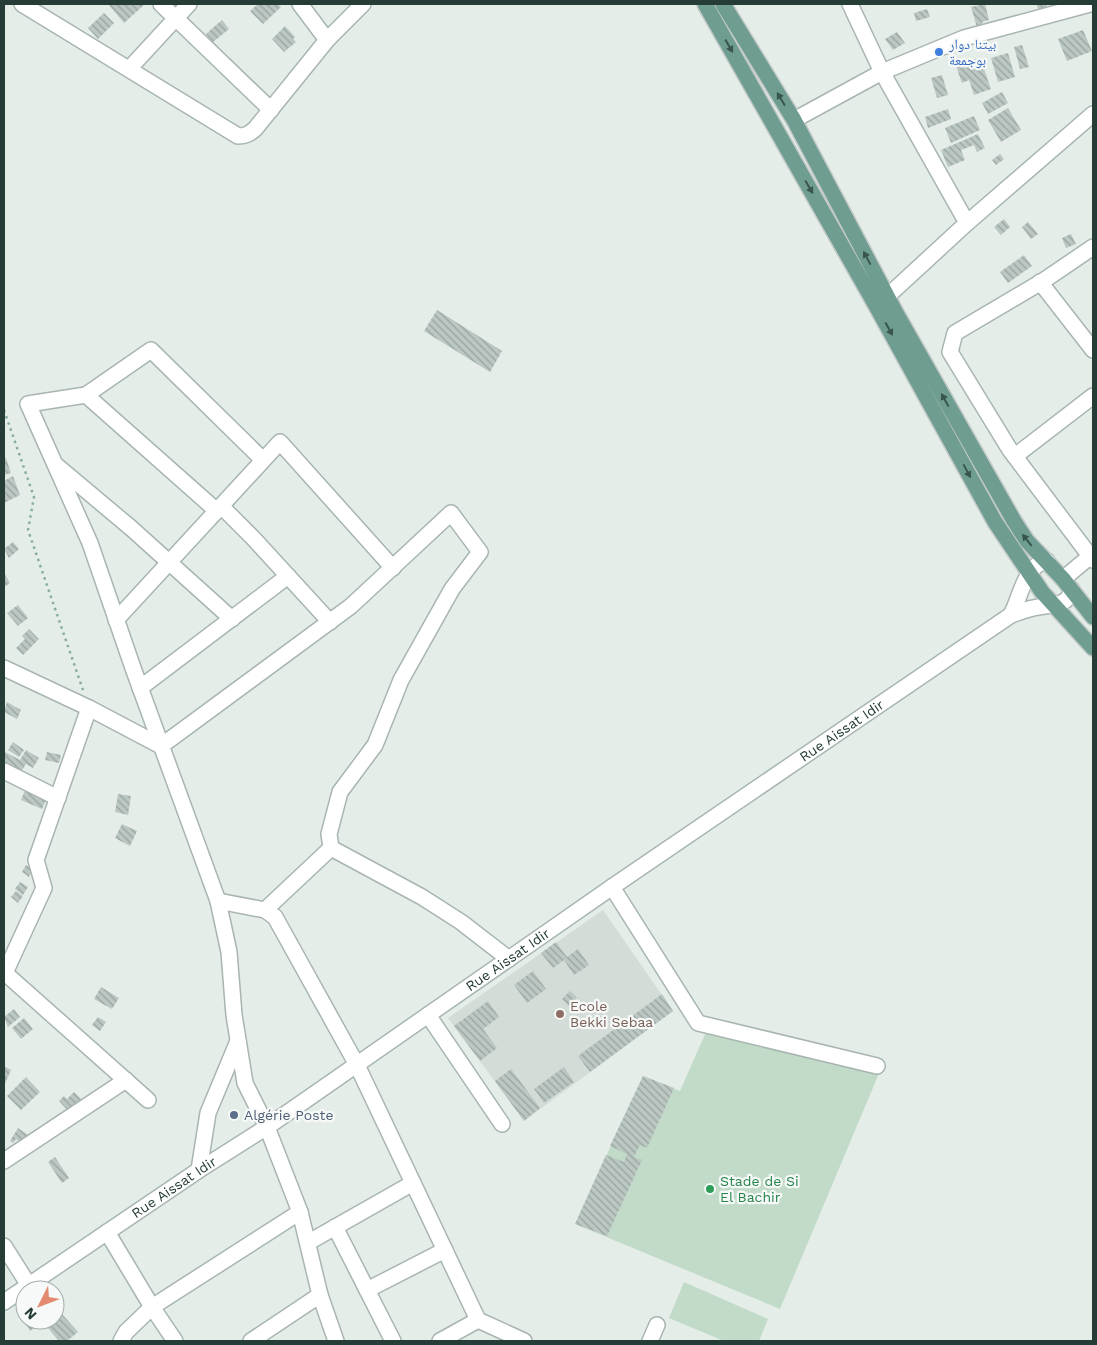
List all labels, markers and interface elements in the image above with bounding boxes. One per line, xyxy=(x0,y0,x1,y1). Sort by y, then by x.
place label: بيتنا دوار بوجمعة xyxy=(948,36,997,69)
one-way arrow xyxy=(725,39,733,53)
marker: بيتنا دوار بوجمعة xyxy=(933,46,945,58)
one-way arrow xyxy=(777,93,786,106)
one-way arrow xyxy=(805,181,814,194)
one-way arrow xyxy=(863,251,871,265)
one-way arrow xyxy=(885,322,894,335)
one-way arrow xyxy=(941,393,949,408)
one-way arrow xyxy=(963,465,972,478)
one-way arrow xyxy=(1022,534,1033,547)
street label: Rue Aissat Idir xyxy=(796,696,887,765)
street label: Rue Aissat Idir xyxy=(463,925,553,994)
place label: Ecole Bekki Sebaa xyxy=(570,998,653,1030)
marker: Ecole Bekki Sebaa xyxy=(554,1008,566,1020)
place label: Algérie Poste xyxy=(244,1107,333,1123)
marker: Algérie Poste xyxy=(228,1109,240,1121)
street label: Rue Aissat Idir xyxy=(129,1153,219,1221)
place label: Stade de Si El Bachir xyxy=(720,1173,799,1205)
marker: Stade de Si El Bachir xyxy=(704,1183,716,1195)
north arrow xyxy=(15,1280,65,1330)
text: N xyxy=(21,1304,40,1323)

